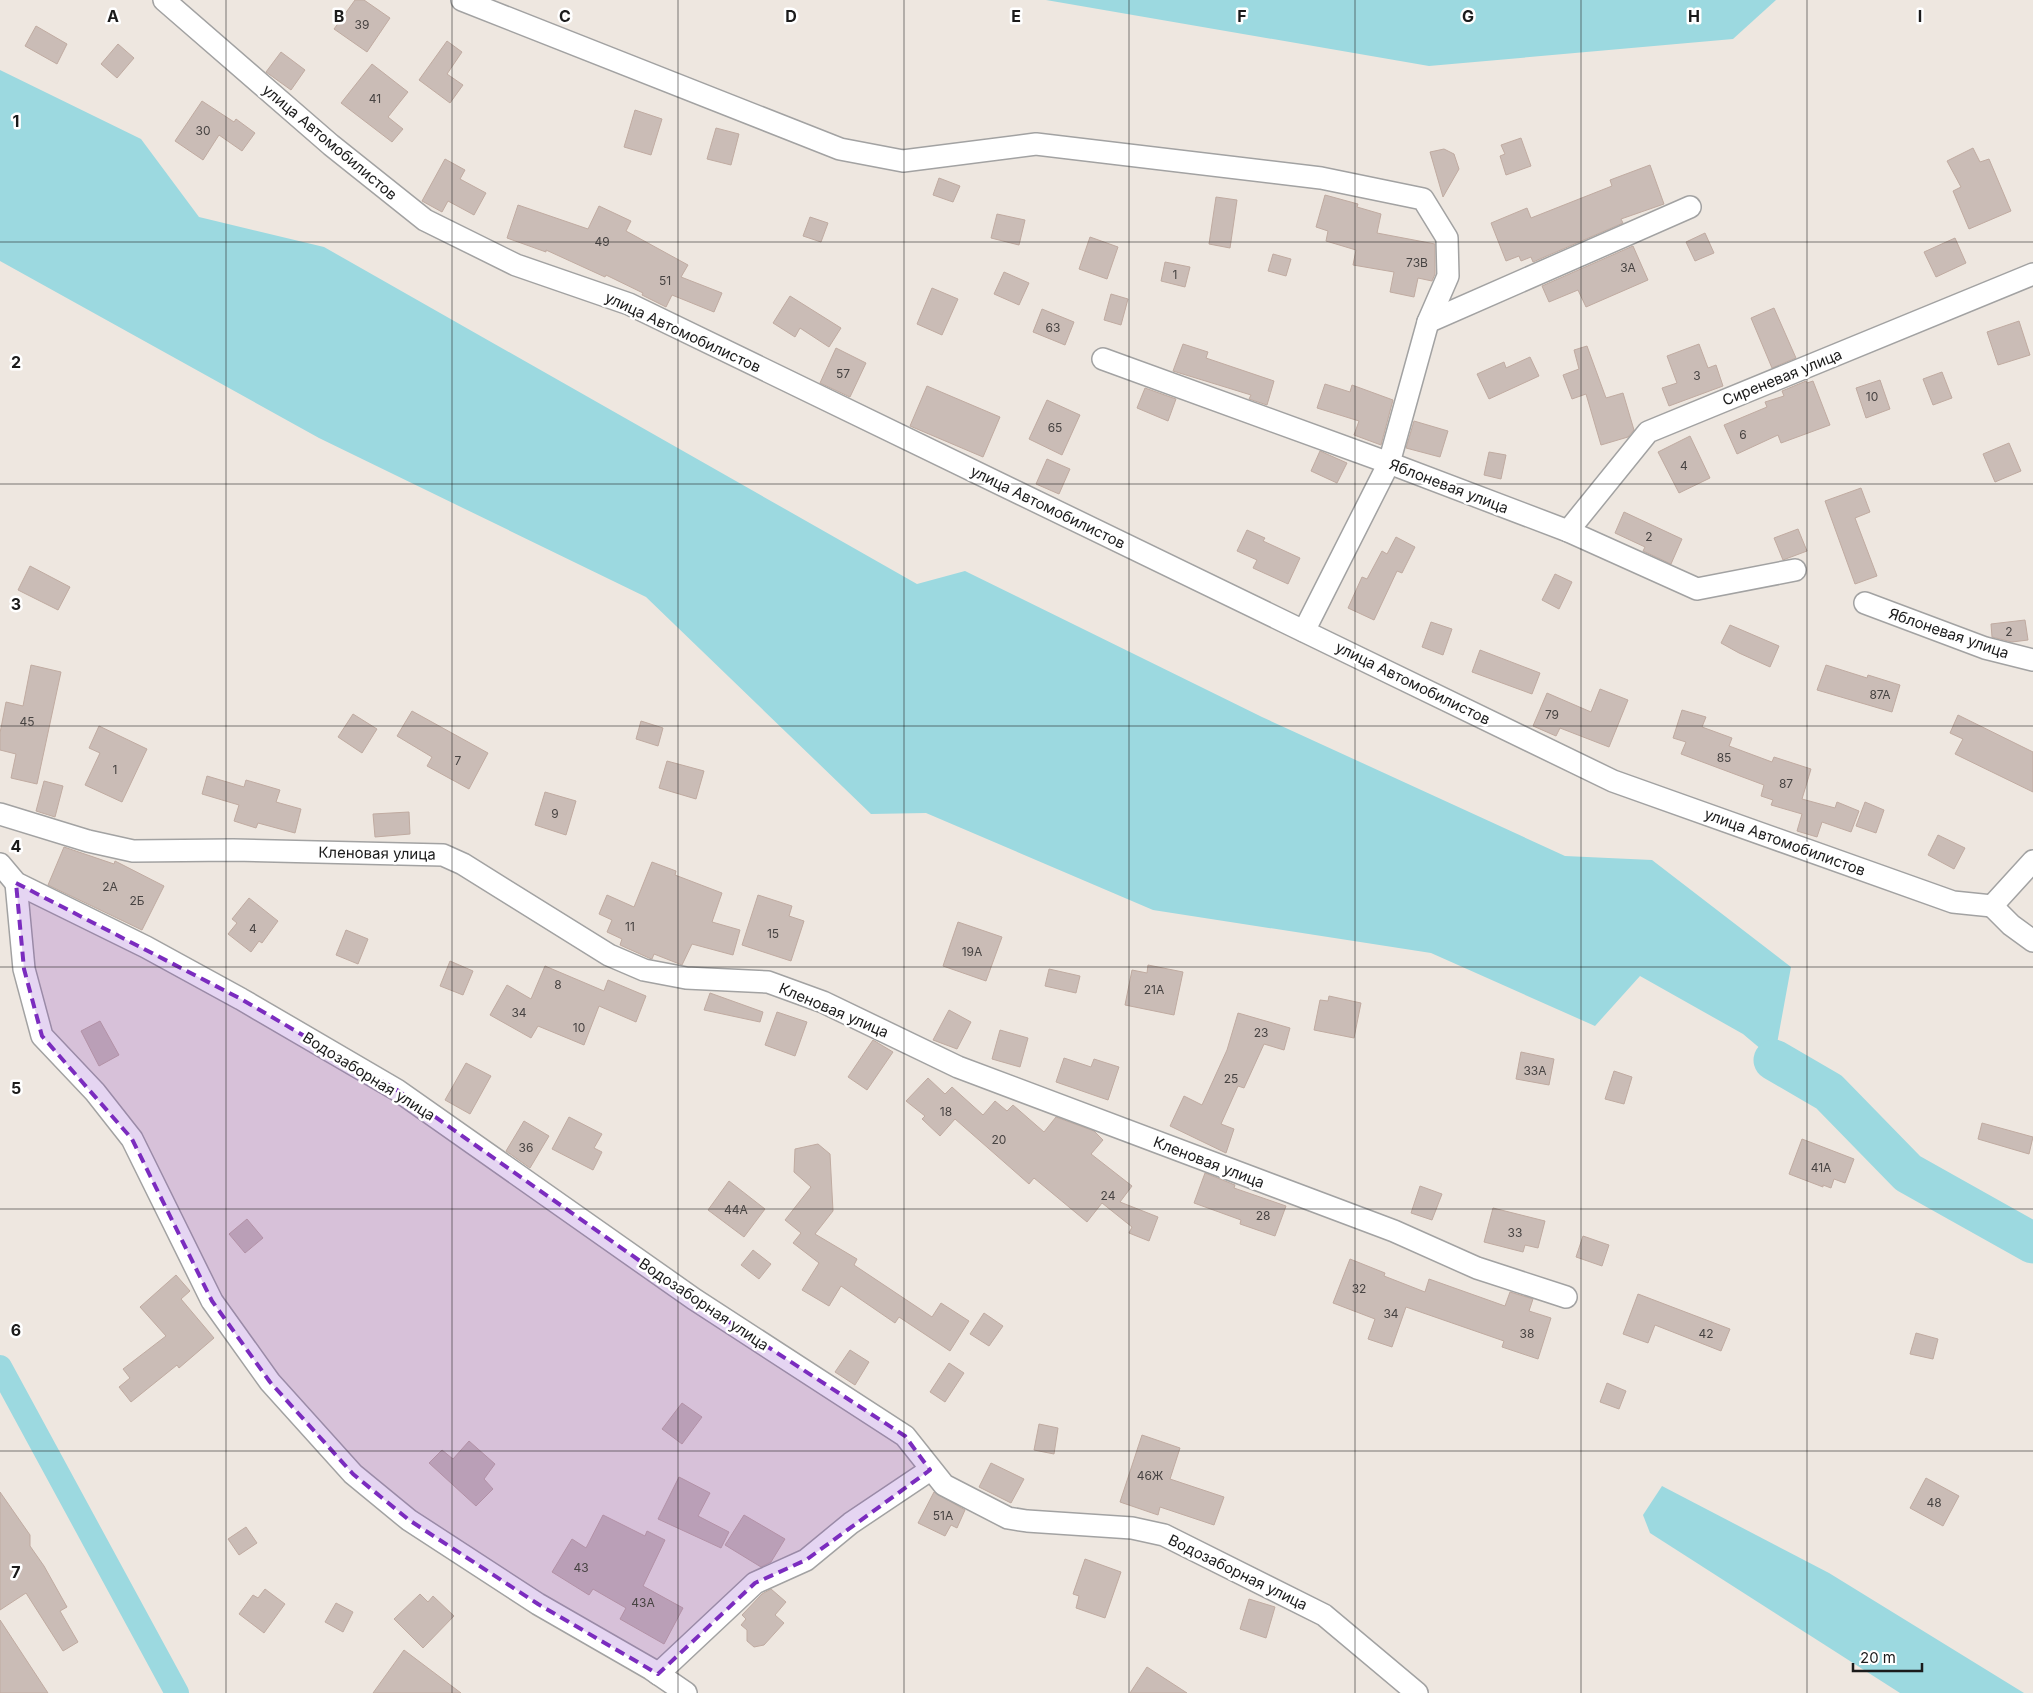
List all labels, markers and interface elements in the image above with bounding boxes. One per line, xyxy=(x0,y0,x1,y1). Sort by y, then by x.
text: A xyxy=(107,6,119,26)
text: B xyxy=(334,6,344,26)
text: C xyxy=(559,6,571,26)
text: D xyxy=(785,6,797,26)
text: E xyxy=(1011,6,1021,26)
text: F xyxy=(1237,6,1247,26)
text: G xyxy=(1462,6,1474,26)
text: H xyxy=(1688,6,1700,26)
text: I xyxy=(1918,6,1922,26)
house number: 39 xyxy=(355,17,369,32)
street label: улица Автомобилистов xyxy=(259,80,401,204)
house number: 41 xyxy=(369,91,381,106)
text: 1 xyxy=(13,111,19,131)
house number: 30 xyxy=(196,123,210,138)
house number: 49 xyxy=(594,234,610,249)
house number: 73В xyxy=(1406,255,1428,270)
house number: 3А xyxy=(1620,260,1636,275)
house number: 1 xyxy=(1173,267,1177,282)
house number: 51 xyxy=(659,273,671,288)
street label: улица Автомобилистов xyxy=(602,287,764,377)
house number: 63 xyxy=(1046,320,1060,335)
street label: Сиреневая улица xyxy=(1719,344,1845,410)
text: 2 xyxy=(11,352,21,372)
house number: 57 xyxy=(836,366,850,381)
house number: 3 xyxy=(1693,368,1701,383)
house number: 10 xyxy=(1866,389,1878,404)
house number: 65 xyxy=(1048,420,1062,435)
house number: 6 xyxy=(1739,427,1747,442)
street label: Яблоневая улица xyxy=(1387,455,1511,517)
house number: 4 xyxy=(1680,458,1688,473)
street label: улица Автомобилистов xyxy=(967,461,1129,553)
house number: 2 xyxy=(1645,529,1653,544)
text: 3 xyxy=(11,594,21,614)
street label: Яблоневая улица xyxy=(1886,604,2012,662)
house number: 2 xyxy=(2005,624,2013,639)
street label: улица Автомобилистов xyxy=(1332,637,1494,729)
house number: 87А xyxy=(1869,687,1891,702)
house number: 79 xyxy=(1545,707,1559,722)
house number: 45 xyxy=(19,714,35,729)
house number: 85 xyxy=(1717,750,1731,765)
house number: 7 xyxy=(455,753,462,768)
house number: 1 xyxy=(113,762,117,777)
house number: 87 xyxy=(1779,776,1793,791)
street label: улица Автомобилистов xyxy=(1702,804,1868,880)
house number: 9 xyxy=(551,806,559,821)
text: 4 xyxy=(11,836,22,856)
street label: Кленовая улица xyxy=(318,842,436,864)
house number: 2А xyxy=(102,879,118,894)
house number: 2Б xyxy=(129,893,145,908)
house number: 11 xyxy=(625,919,635,934)
house number: 4 xyxy=(249,921,257,936)
house number: 15 xyxy=(767,926,779,941)
house number: 19А xyxy=(962,944,982,959)
house number: 8 xyxy=(554,977,562,992)
street label: Кленовая улица xyxy=(776,978,892,1042)
house number: 21А xyxy=(1144,982,1164,997)
house number: 34 xyxy=(511,1005,527,1020)
house number: 10 xyxy=(573,1020,585,1035)
house number: 23 xyxy=(1254,1025,1268,1040)
street label: Водозаборная улица xyxy=(299,1028,439,1124)
house number: 33А xyxy=(1523,1063,1547,1078)
house number: 25 xyxy=(1224,1071,1238,1086)
text: 5 xyxy=(11,1078,21,1098)
house number: 18 xyxy=(940,1104,952,1119)
house number: 20 xyxy=(992,1132,1006,1147)
street label: Кленовая улица xyxy=(1151,1132,1267,1192)
house number: 36 xyxy=(519,1140,533,1155)
house number: 41А xyxy=(1811,1160,1831,1175)
house number: 24 xyxy=(1101,1188,1116,1203)
house number: 44А xyxy=(724,1202,748,1217)
house number: 28 xyxy=(1256,1208,1270,1223)
house number: 33 xyxy=(1508,1225,1522,1240)
street label: Водозаборная улица xyxy=(635,1253,773,1355)
house number: 32 xyxy=(1352,1281,1366,1296)
house number: 34 xyxy=(1383,1306,1399,1321)
text: 6 xyxy=(11,1320,21,1340)
house number: 38 xyxy=(1520,1326,1534,1341)
house number: 42 xyxy=(1698,1326,1714,1341)
house number: 46Ж xyxy=(1137,1468,1164,1483)
house number: 48 xyxy=(1926,1495,1942,1510)
house number: 51А xyxy=(933,1508,953,1523)
street label: Водозаборная улица xyxy=(1165,1530,1311,1614)
house number: 43 xyxy=(573,1560,589,1575)
text: 7 xyxy=(11,1562,21,1582)
house number: 43А xyxy=(631,1595,655,1610)
scale bar xyxy=(1853,1640,1922,1672)
text: 20 m xyxy=(1860,1648,1896,1667)

